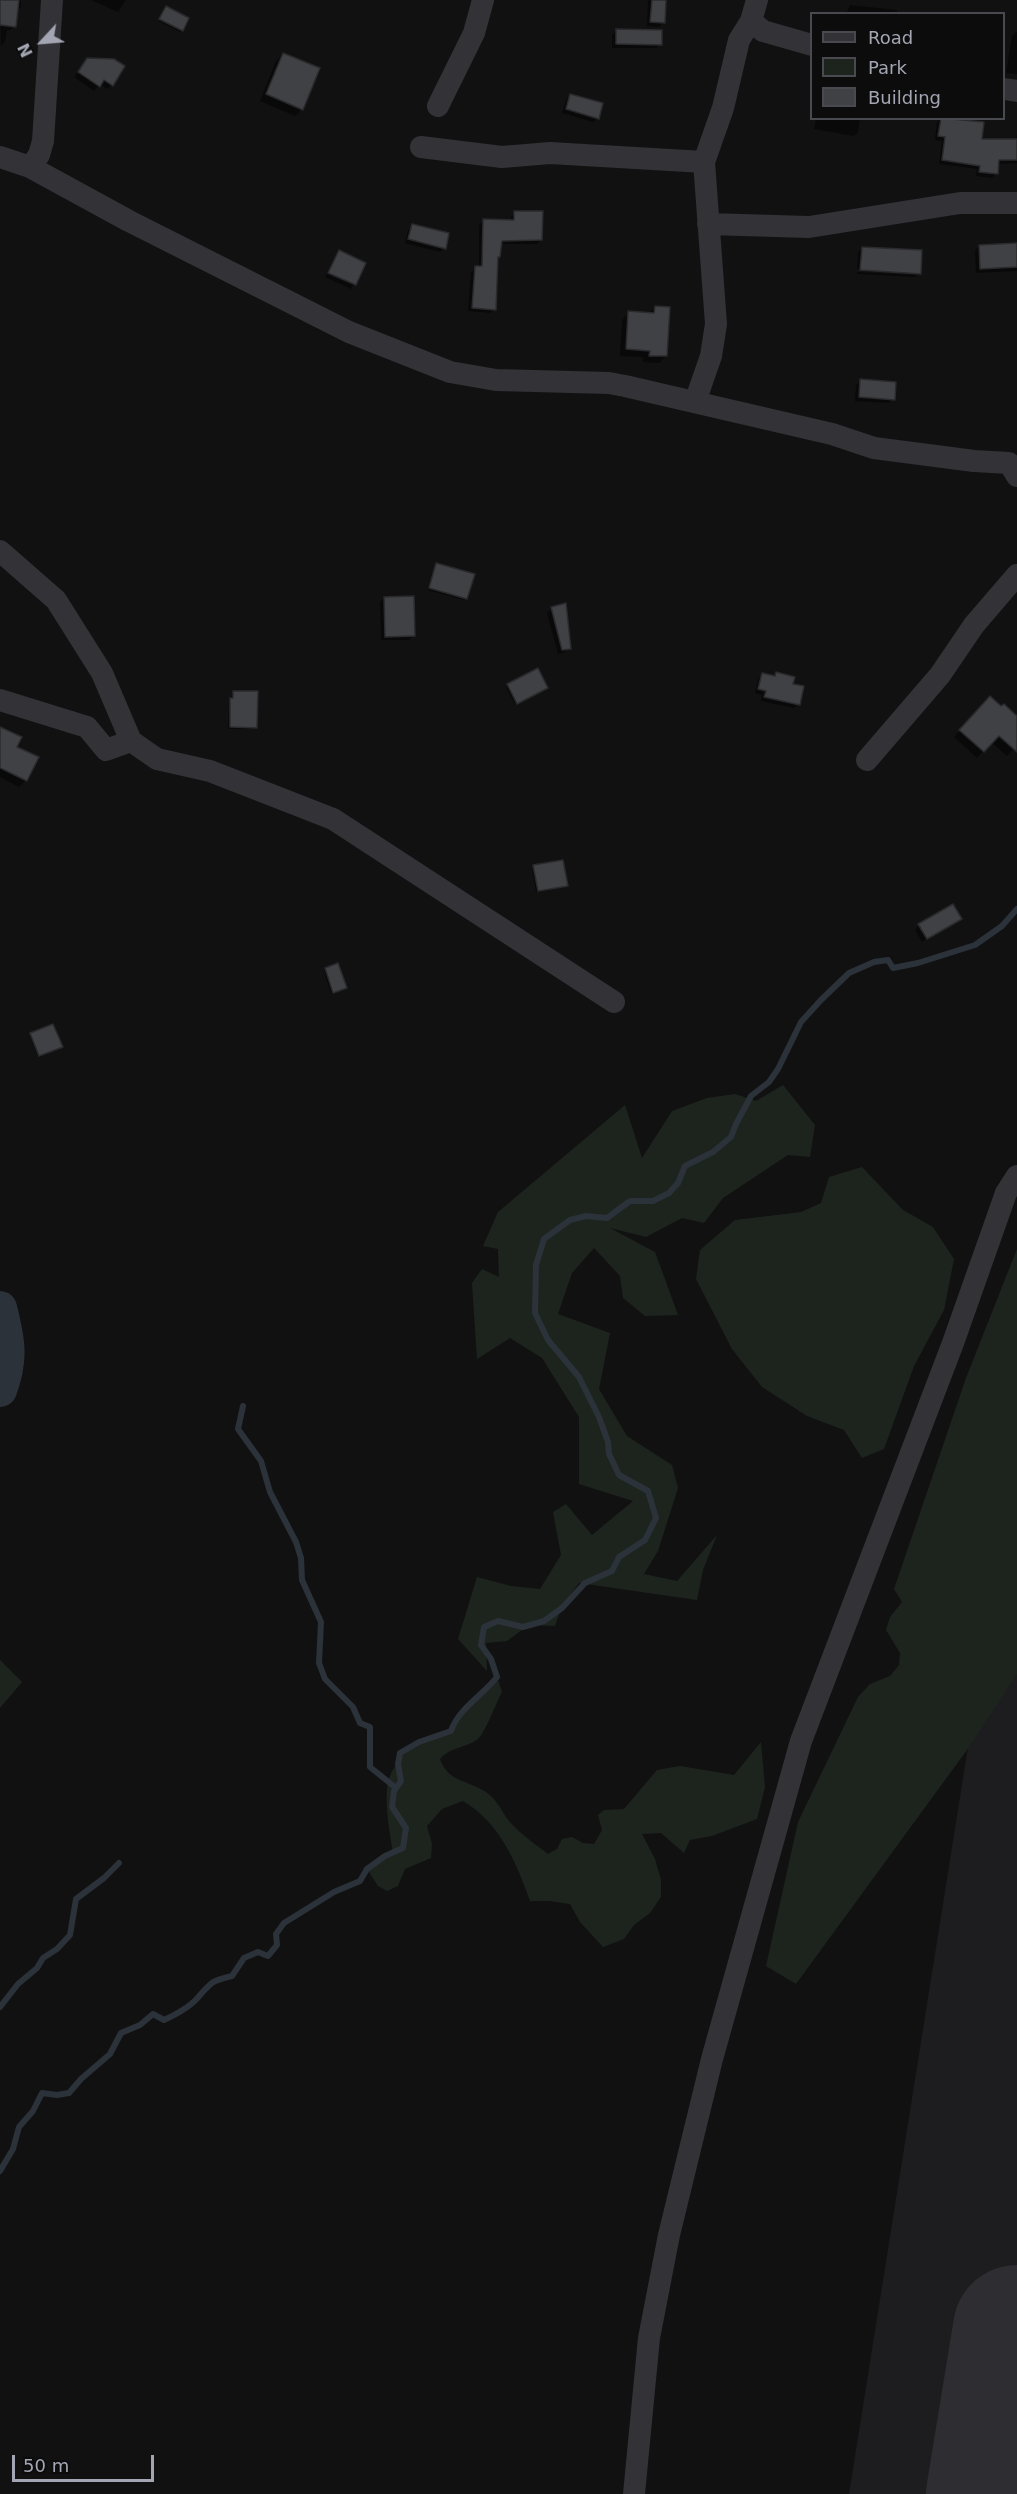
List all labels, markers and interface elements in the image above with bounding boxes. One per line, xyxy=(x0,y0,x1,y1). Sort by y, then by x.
north arrow xyxy=(12,12,72,72)
legend xyxy=(810,12,1005,120)
text: Road xyxy=(868,27,913,48)
text: N xyxy=(14,40,37,60)
text: Park xyxy=(868,57,907,78)
text: Building xyxy=(868,87,941,108)
scale bar xyxy=(15,2443,158,2481)
text: 50 m xyxy=(23,2455,69,2476)

